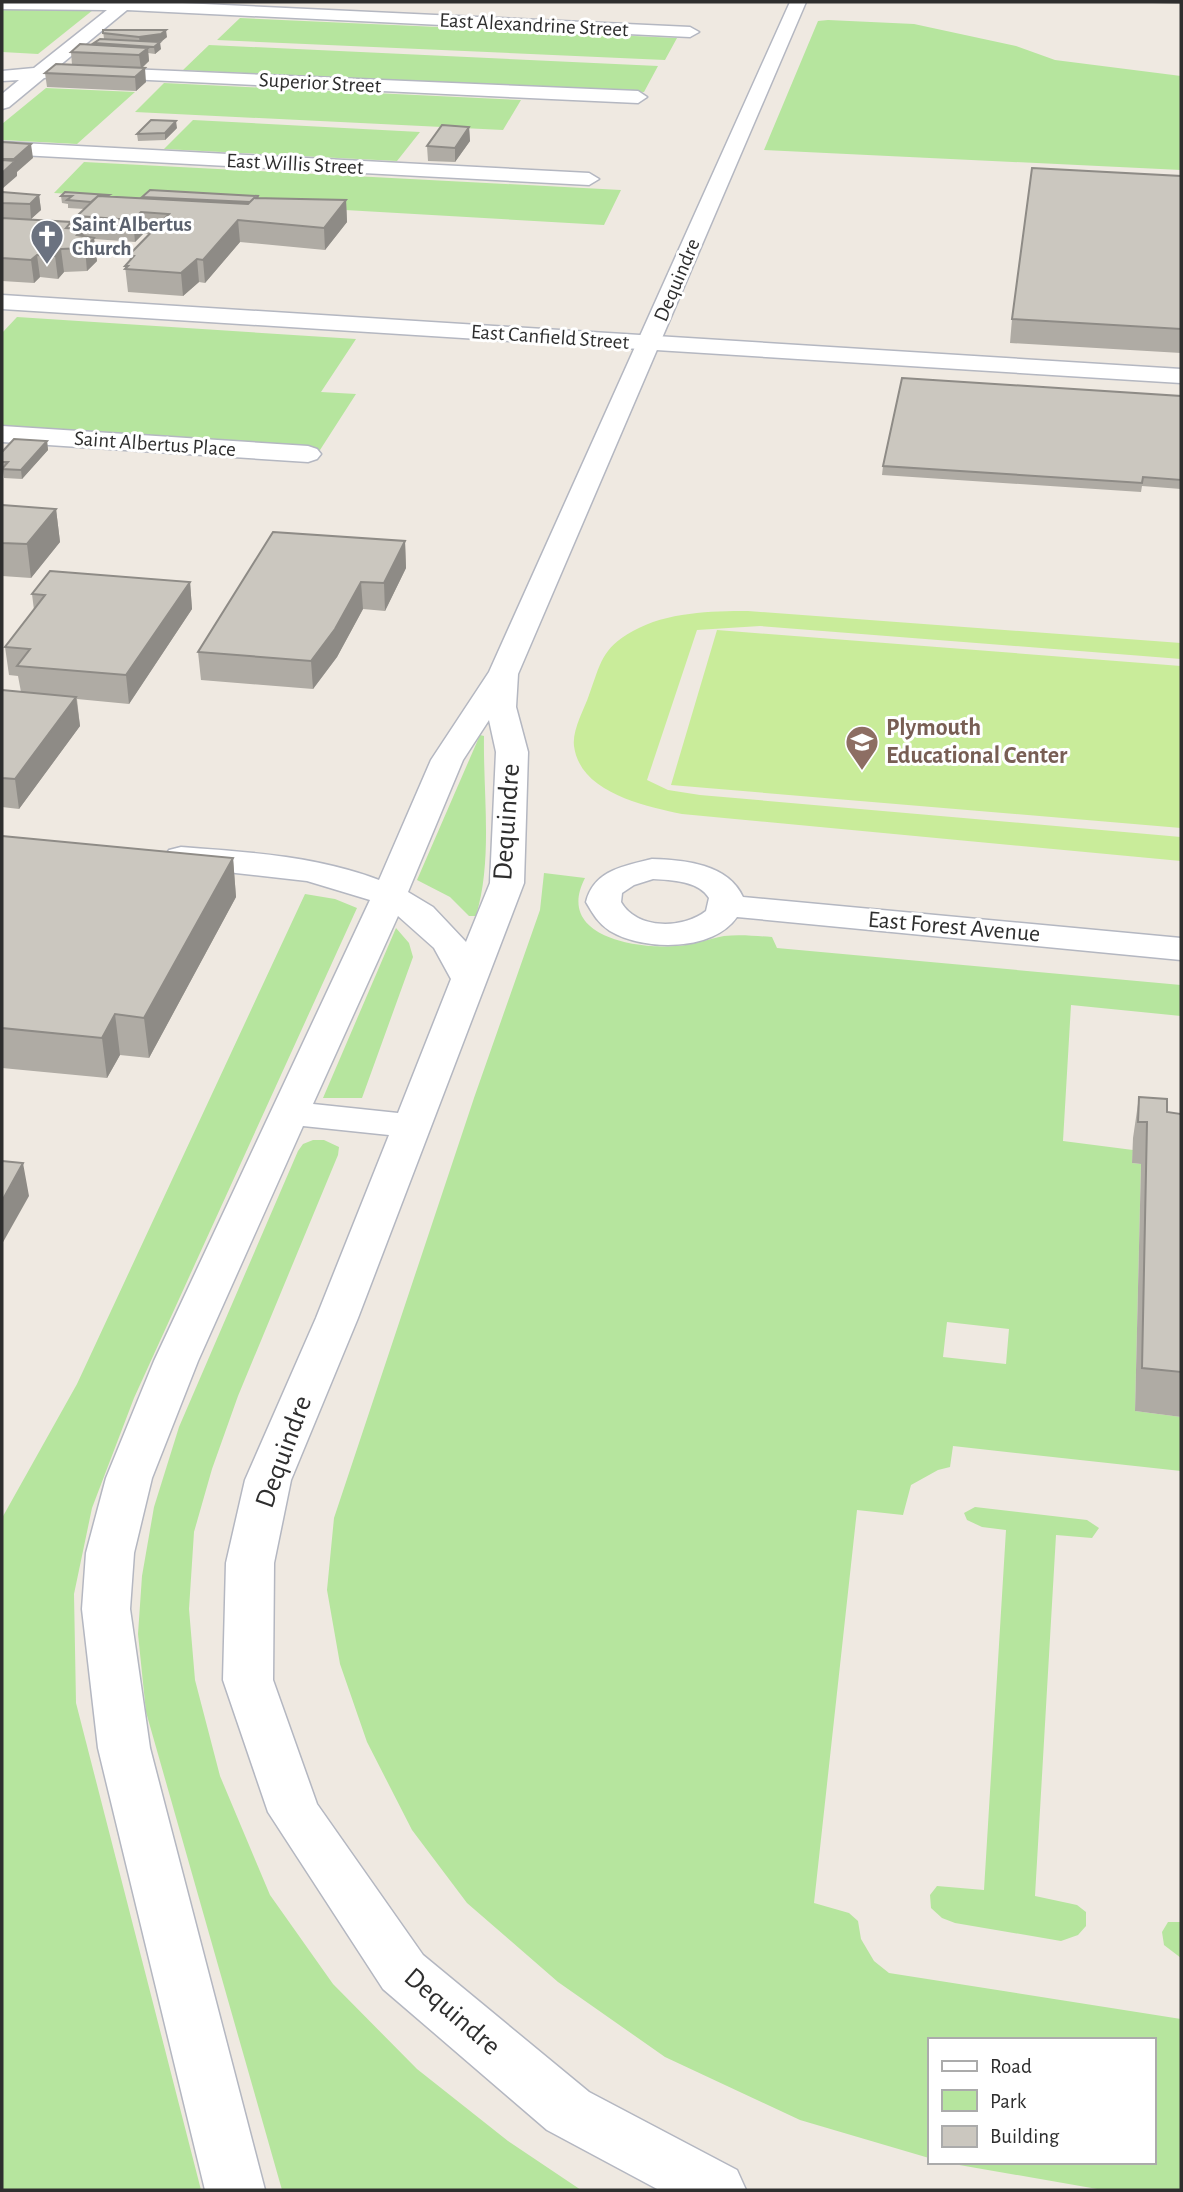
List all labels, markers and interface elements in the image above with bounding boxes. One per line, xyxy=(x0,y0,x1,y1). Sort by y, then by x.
street label: East Alexandrine Street xyxy=(439,10,629,40)
street label: Superior Street xyxy=(258,69,382,97)
street label: East Willis Street xyxy=(226,150,364,178)
place label: Saint Albertus Church xyxy=(72,214,192,259)
church icon: Saint Albertus Church xyxy=(28,217,66,266)
street label: Dequindre xyxy=(650,235,704,325)
street label: East Canfield Street xyxy=(470,321,630,353)
street label: Saint Albertus Place xyxy=(73,428,237,460)
place label: Plymouth Educational Center xyxy=(886,716,1068,768)
school or university icon: Plymouth Educational Center xyxy=(843,723,881,772)
street label: Dequindre xyxy=(489,763,525,881)
street label: East Forest Avenue xyxy=(867,908,1041,946)
street label: Dequindre xyxy=(251,1392,317,1512)
street label: Dequindre xyxy=(399,1963,505,2061)
legend xyxy=(928,2038,1155,2164)
text: Road xyxy=(990,2056,1032,2077)
text: Park xyxy=(990,2091,1027,2112)
text: Building xyxy=(990,2126,1060,2147)

